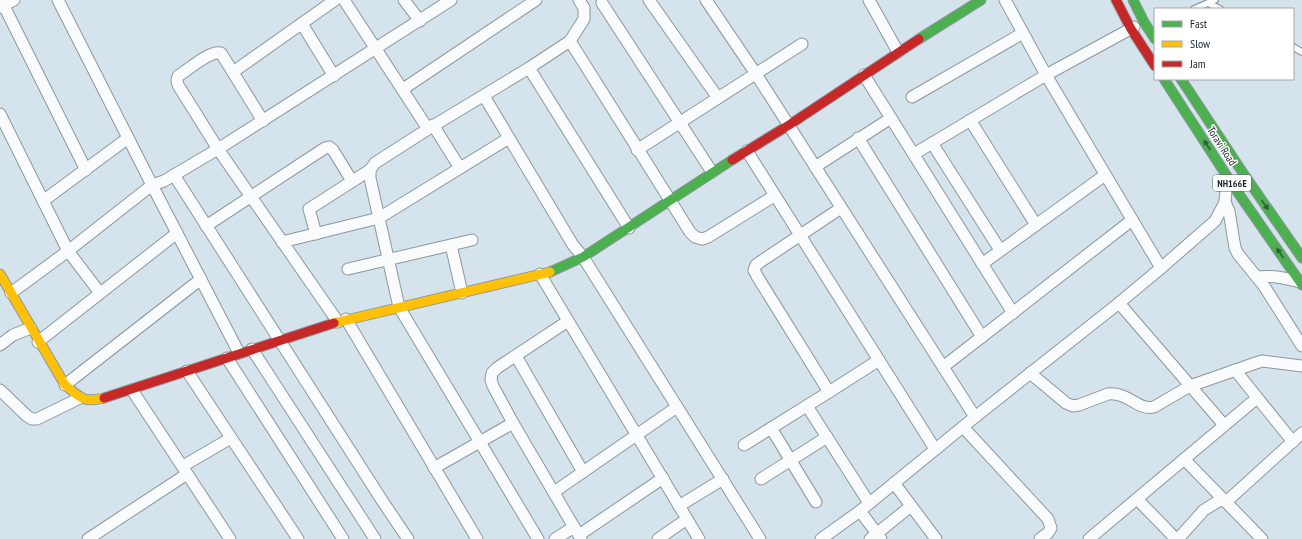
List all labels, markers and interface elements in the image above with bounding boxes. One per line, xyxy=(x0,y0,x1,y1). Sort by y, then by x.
legend xyxy=(1154,8,1294,80)
text: Fast xyxy=(1190,16,1208,31)
text: Slow xyxy=(1190,36,1211,51)
text: Jam xyxy=(1189,56,1206,71)
street label: Toravi Road xyxy=(1204,124,1240,168)
one-way arrow xyxy=(1203,140,1211,151)
road number: NH166E xyxy=(1213,175,1251,191)
one-way arrow xyxy=(1261,199,1269,210)
one-way arrow xyxy=(1276,248,1284,258)

